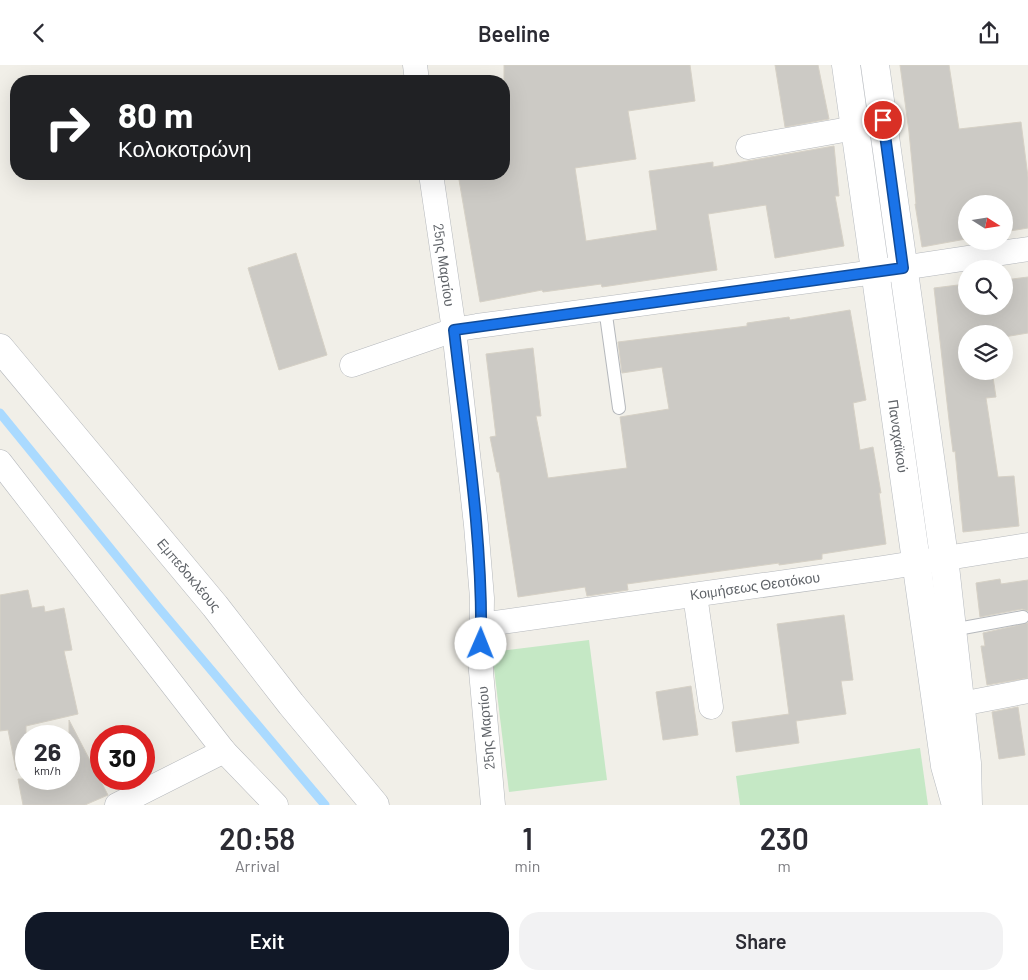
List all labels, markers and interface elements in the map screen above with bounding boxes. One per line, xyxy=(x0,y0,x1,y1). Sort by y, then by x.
icon: back xyxy=(25,19,53,47)
icon: share xyxy=(975,19,1003,47)
text: Beeline xyxy=(478,20,550,46)
text: 80 m xyxy=(118,93,193,135)
icon: right xyxy=(35,95,100,160)
pin xyxy=(862,99,904,141)
icon: arrive xyxy=(869,106,897,134)
text: Κολοκοτρώνη xyxy=(118,135,251,161)
north arrow xyxy=(958,195,1012,250)
map controls xyxy=(958,195,1013,380)
street label: 25ης Μαρτίου xyxy=(430,222,459,308)
button: search xyxy=(958,260,1013,315)
button: layers xyxy=(958,325,1013,380)
street label: Παναχαϊκού xyxy=(885,398,912,474)
street label: Εμπεδοκλέους xyxy=(154,535,225,615)
street label: Κοιμήσεως Θεοτόκου xyxy=(689,568,821,603)
position arrow xyxy=(454,617,506,669)
street label: 25ης Μαρτίου xyxy=(473,686,498,770)
speed limit sign: 30 xyxy=(90,725,155,790)
text: 26 xyxy=(34,736,61,766)
text: km/h xyxy=(34,763,61,777)
text: 20:58 xyxy=(219,820,295,856)
text: 1 xyxy=(522,820,533,856)
text: 230 xyxy=(760,820,809,856)
text: Arrival xyxy=(235,856,280,875)
text: min xyxy=(515,856,540,875)
text: m xyxy=(778,856,791,875)
button: Exit xyxy=(25,912,509,970)
button: Share xyxy=(519,912,1003,970)

